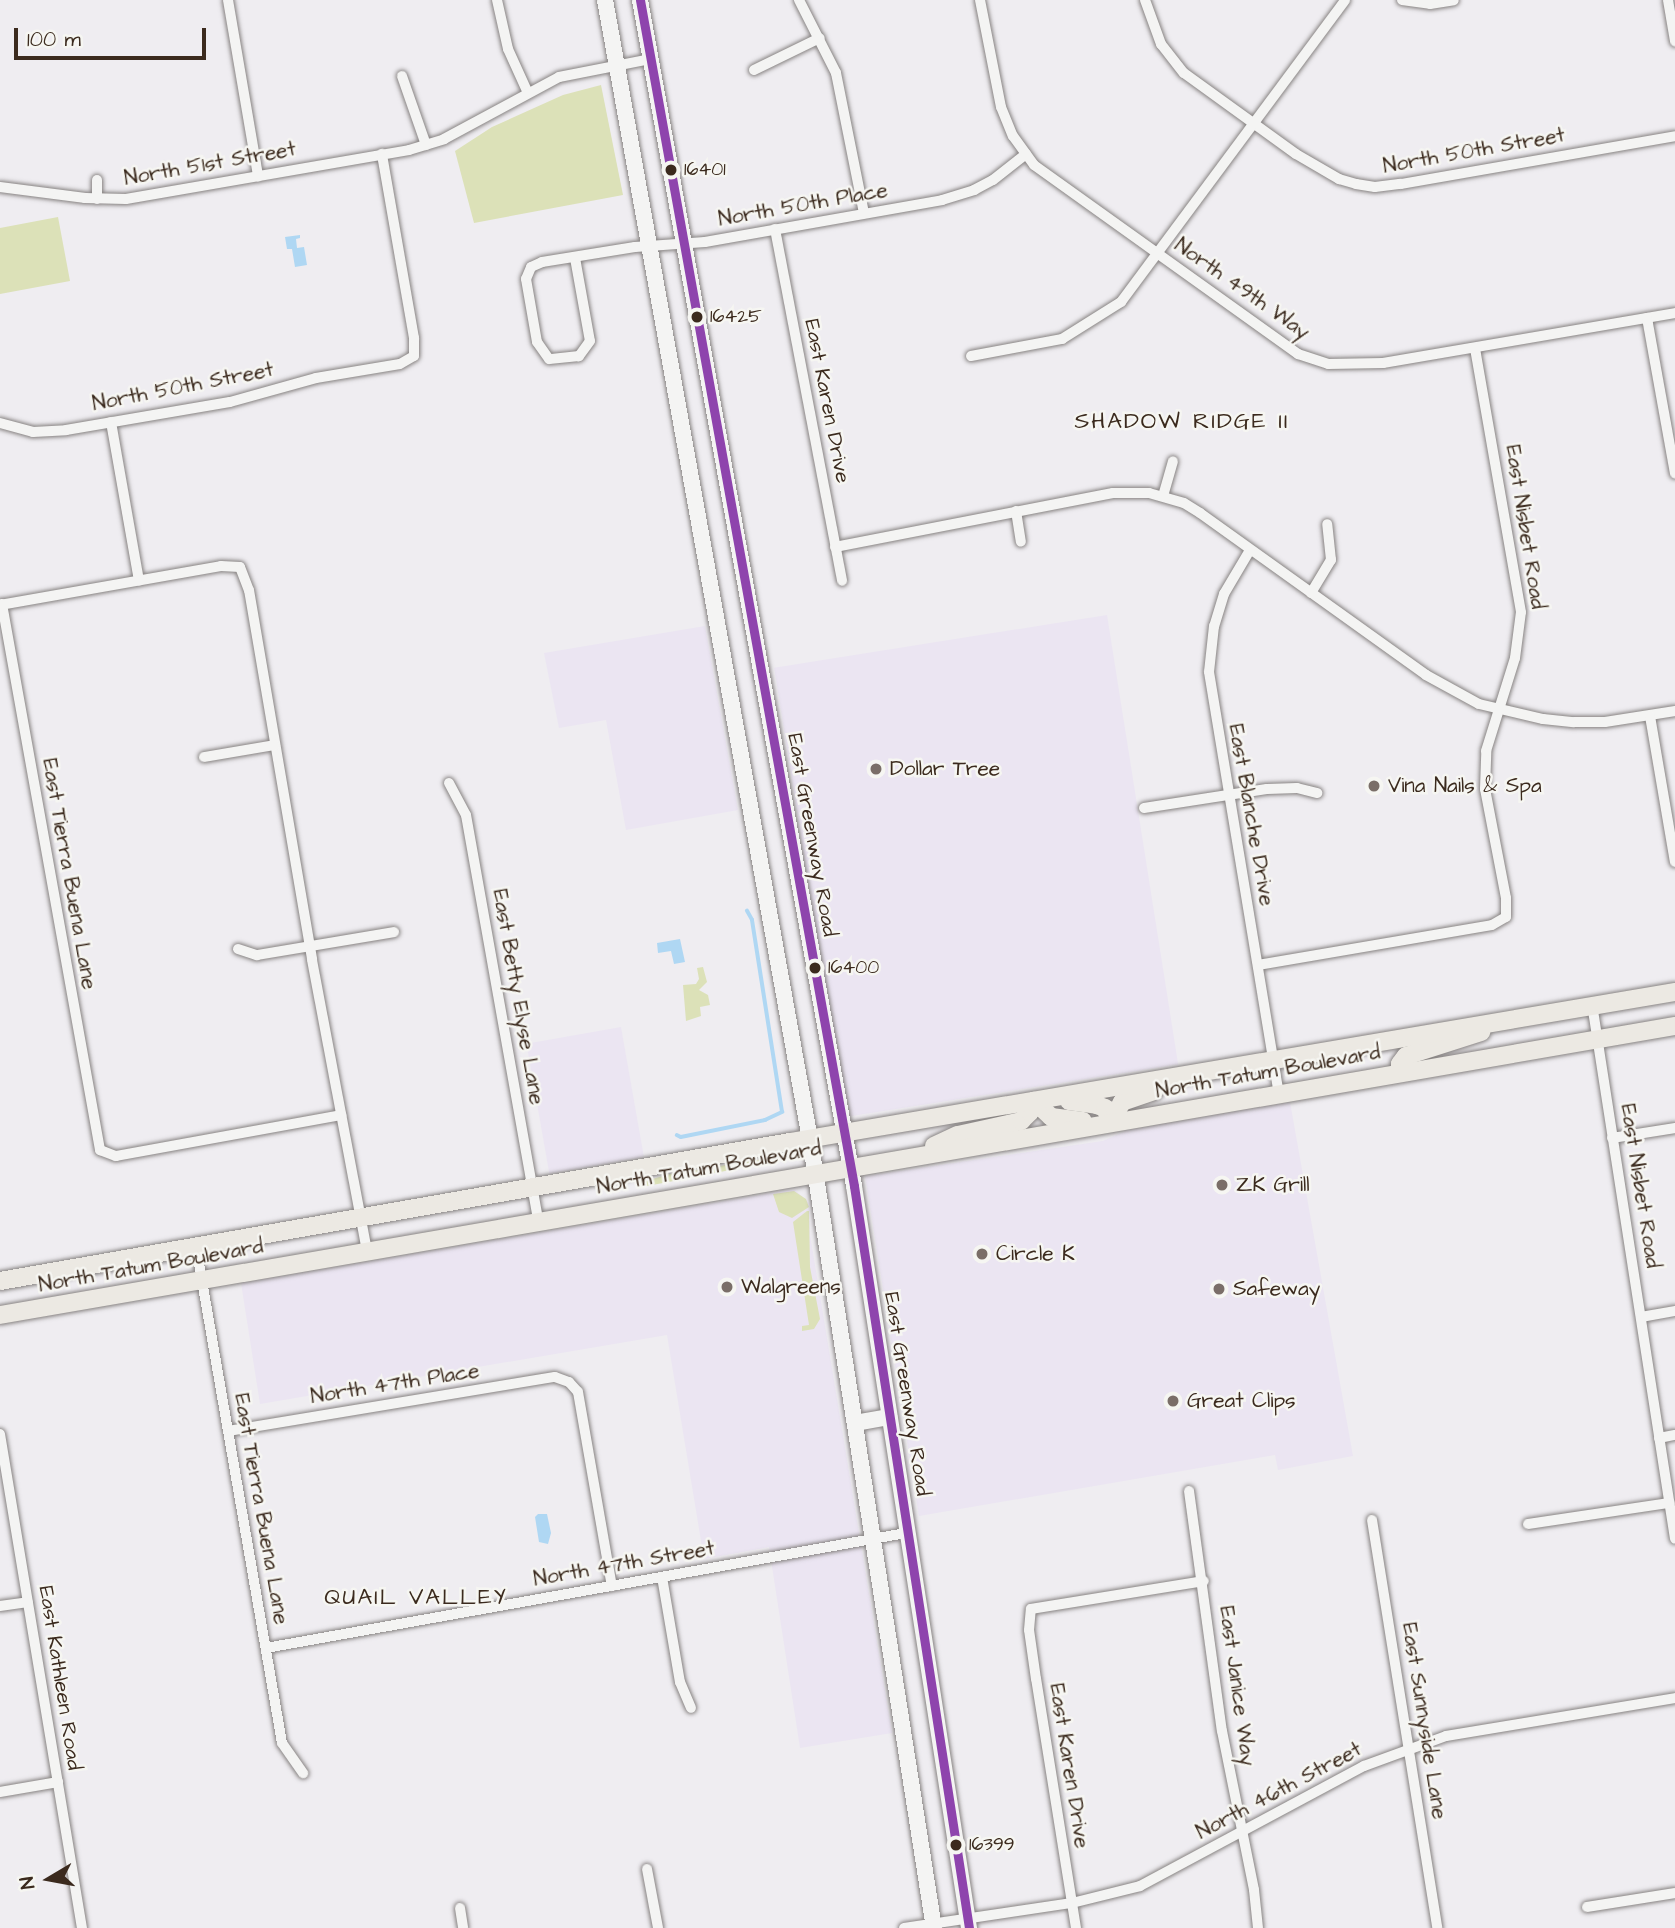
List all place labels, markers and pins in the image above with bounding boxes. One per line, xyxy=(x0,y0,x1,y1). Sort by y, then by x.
place label: 16401 xyxy=(684,159,726,181)
marker: 16401 xyxy=(664,163,678,177)
place label: 16425 xyxy=(710,306,762,328)
marker: 16425 xyxy=(690,310,704,324)
place label: Dollar Tree xyxy=(890,756,1000,782)
marker: Dollar Tree xyxy=(868,761,884,777)
place label: Vina Nails & Spa xyxy=(1388,773,1542,799)
marker: Vina Nails & Spa xyxy=(1366,778,1382,794)
place label: 16400 xyxy=(828,957,879,979)
marker: 16400 xyxy=(808,961,822,975)
place label: ZK Grill xyxy=(1236,1172,1310,1198)
marker: ZK Grill xyxy=(1214,1177,1230,1193)
place label: Circle K xyxy=(996,1241,1075,1267)
marker: Circle K xyxy=(974,1246,990,1262)
place label: Walgreens xyxy=(741,1274,841,1300)
place label: Safeway xyxy=(1233,1276,1320,1302)
marker: Walgreens xyxy=(719,1279,735,1295)
marker: Safeway xyxy=(1211,1281,1227,1297)
place label: Great Clips xyxy=(1187,1388,1296,1414)
marker: Great Clips xyxy=(1165,1393,1181,1409)
place label: 16399 xyxy=(969,1834,1015,1856)
marker: 16399 xyxy=(949,1838,963,1852)

